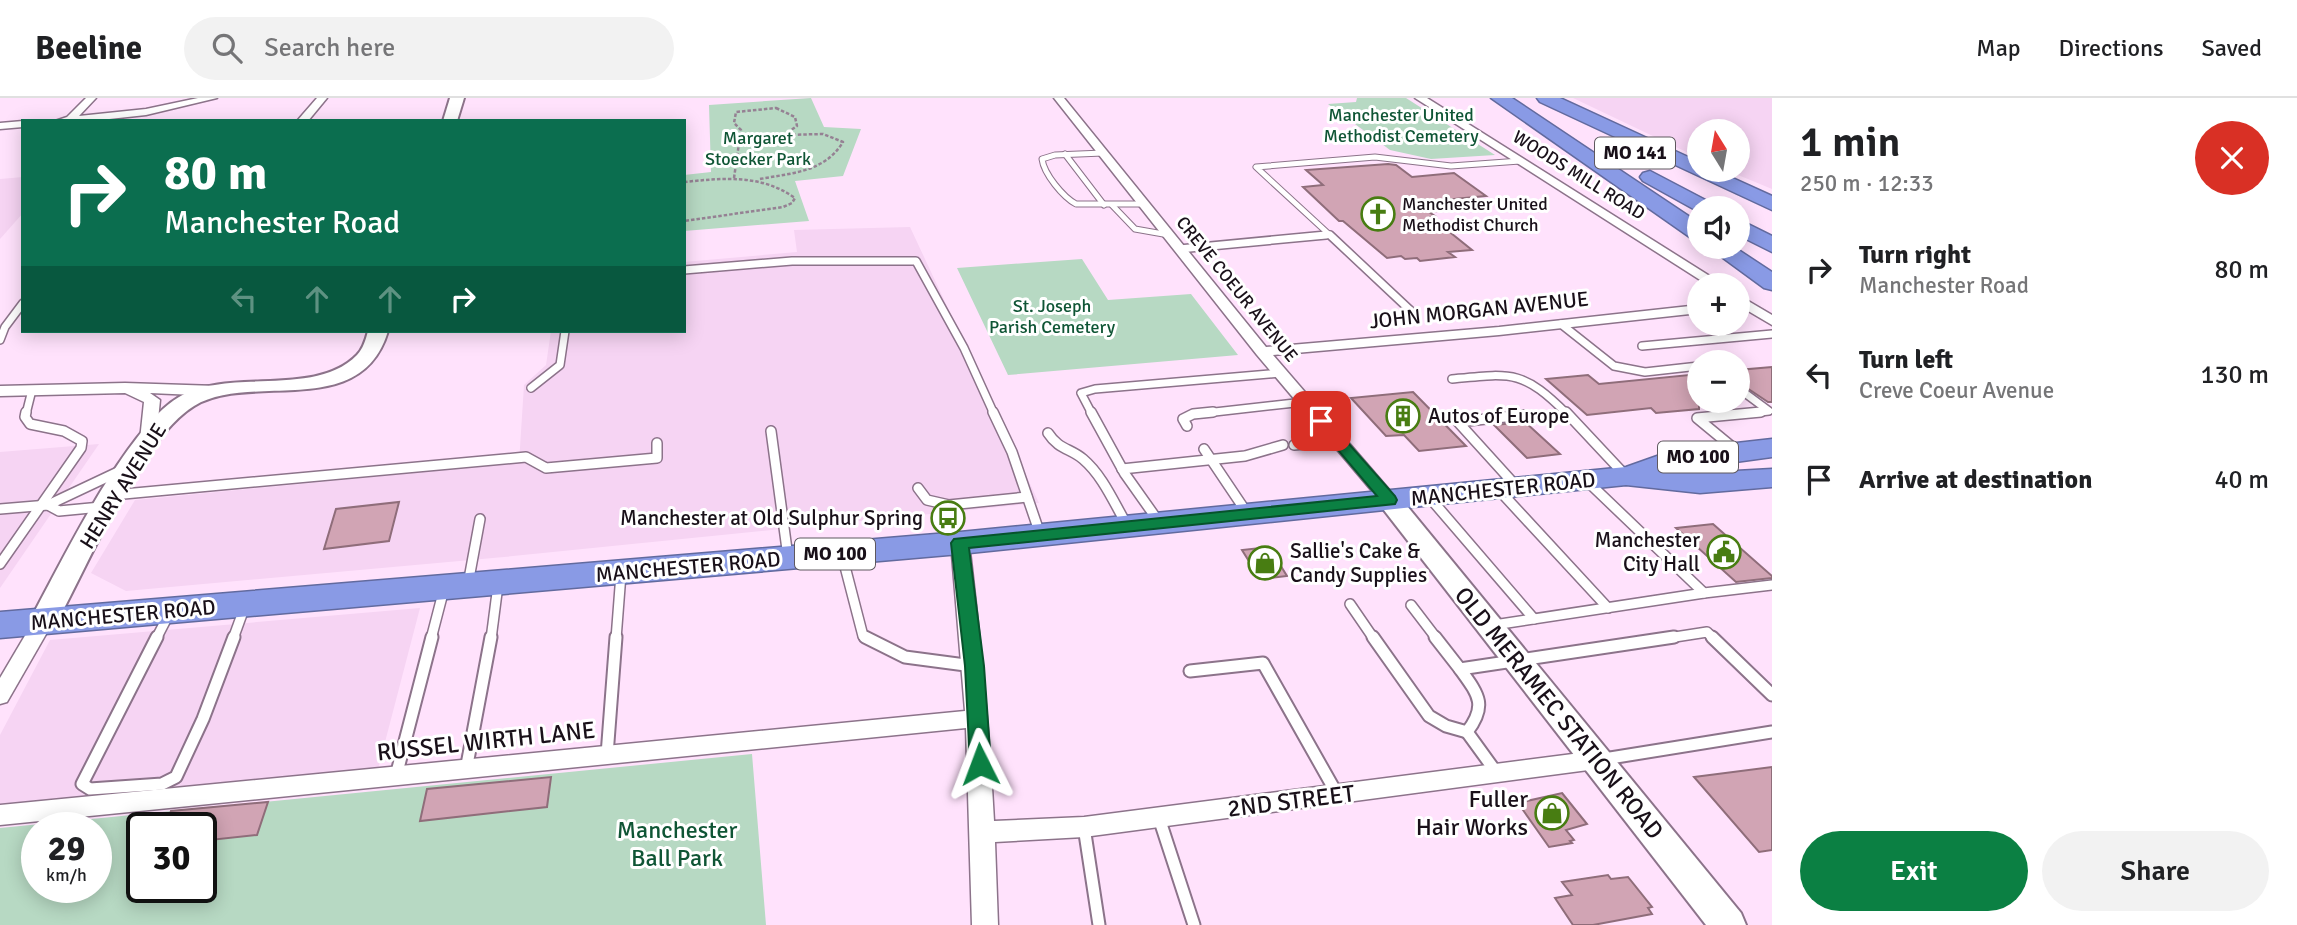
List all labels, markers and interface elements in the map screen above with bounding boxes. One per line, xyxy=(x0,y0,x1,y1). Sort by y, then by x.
search box xyxy=(184,17,674,80)
text: Beeline xyxy=(35,28,142,69)
icon: search xyxy=(208,29,246,67)
text: Search here xyxy=(264,32,395,64)
text: Map xyxy=(1976,33,2021,63)
text: Directions xyxy=(2059,33,2164,63)
text: Saved xyxy=(2202,33,2262,63)
park label: Manchester United Methodist Cemetery xyxy=(1323,104,1479,147)
text: 1 min xyxy=(1800,117,1901,168)
north arrow xyxy=(1687,119,1750,182)
map controls xyxy=(1687,119,1750,413)
button: close xyxy=(2195,121,2269,195)
street label: WOODS MILL ROAD xyxy=(1509,126,1649,224)
park label: Margaret Stoecker Park xyxy=(705,127,811,170)
road number: MO 141 xyxy=(1595,138,1675,168)
text: 80 m xyxy=(164,143,267,203)
icon: right xyxy=(49,147,140,238)
text: 250 m · 12:33 xyxy=(1800,169,1934,198)
place label: Manchester United Methodist Church xyxy=(1402,193,1548,236)
church icon: Manchester United Methodist Church xyxy=(1359,195,1397,233)
button: sound xyxy=(1687,196,1750,259)
text: Manchester Road xyxy=(164,203,400,242)
street label: CREVE COEUR AVENUE xyxy=(1171,212,1303,366)
text: Turn right xyxy=(1859,239,1971,271)
icon: right xyxy=(1800,251,1838,289)
text: 80 m xyxy=(2214,254,2269,286)
text: Manchester Road xyxy=(1859,271,2029,300)
button: + xyxy=(1687,273,1750,336)
icon: left xyxy=(225,280,263,318)
icon: ahead xyxy=(298,280,336,318)
icon: ahead xyxy=(371,280,409,318)
icon: right xyxy=(444,280,482,318)
street label: JOHN MORGAN AVENUE xyxy=(1368,286,1590,334)
park label: St. Joseph Parish Cemetery xyxy=(989,295,1116,338)
text: Turn left xyxy=(1859,344,1953,376)
button: − xyxy=(1687,350,1750,413)
icon: left xyxy=(1800,356,1838,394)
text: 130 m xyxy=(2200,359,2269,391)
text: Creve Coeur Avenue xyxy=(1859,376,2054,405)
pin xyxy=(1291,391,1351,451)
building icon: Autos of Europe xyxy=(1384,397,1422,435)
icon: arrive xyxy=(1302,402,1340,440)
place label: Autos of Europe xyxy=(1428,403,1569,429)
street label: HENRY AVENUE xyxy=(74,418,172,554)
road number: MO 100 xyxy=(1658,442,1738,472)
icon: arrive xyxy=(1800,461,1838,499)
text: Arrive at destination xyxy=(1859,464,2092,496)
text: 40 m xyxy=(2214,464,2269,496)
street label: MANCHESTER ROAD xyxy=(1409,466,1597,512)
bus stop icon: Manchester at Old Sulphur Spring xyxy=(929,499,967,537)
place label: Manchester at Old Sulphur Spring xyxy=(620,505,923,531)
place label: Manchester City Hall xyxy=(1595,527,1700,577)
public building icon: Manchester City Hall xyxy=(1705,533,1743,571)
road number: MO 100 xyxy=(795,538,875,569)
place label: Sallie's Cake & Candy Supplies xyxy=(1290,538,1427,588)
shop icon: Sallie's Cake & Candy Supplies xyxy=(1246,544,1284,582)
street label: MANCHESTER ROAD xyxy=(594,546,782,588)
street label: OLD MERAMEC STATION ROAD xyxy=(1448,581,1670,845)
street label: MANCHESTER ROAD xyxy=(29,594,217,636)
street label: RUSSEL WIRTH LANE xyxy=(375,715,597,767)
position arrow xyxy=(943,727,1017,801)
street label: 2ND STREET xyxy=(1226,778,1357,824)
place label: Fuller Hair Works xyxy=(1416,784,1528,842)
shop icon: Fuller Hair Works xyxy=(1533,794,1571,832)
speed limit sign: 30 xyxy=(126,812,217,903)
park label: Manchester Ball Park xyxy=(617,815,737,873)
text: 29 xyxy=(48,827,85,870)
button: Exit xyxy=(1800,831,2028,911)
button: Share xyxy=(2042,831,2269,911)
text: km/h xyxy=(46,864,87,886)

